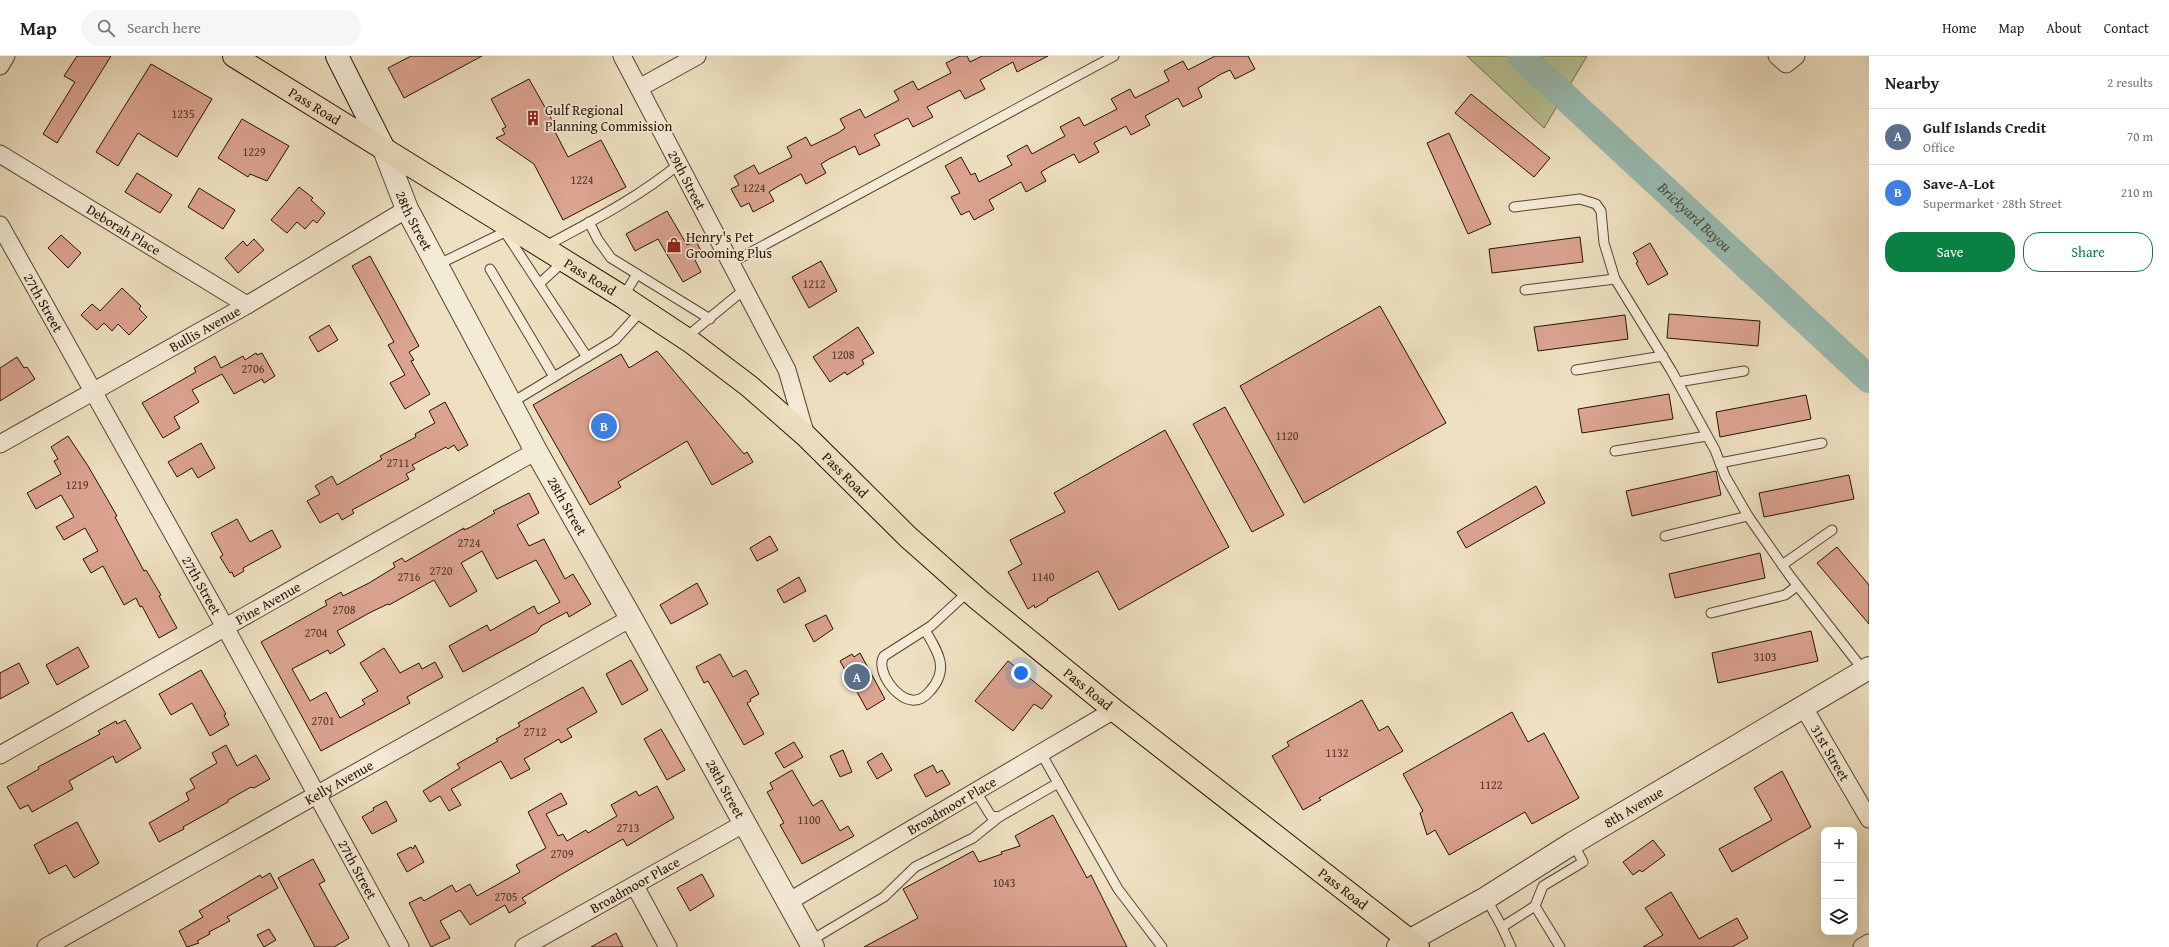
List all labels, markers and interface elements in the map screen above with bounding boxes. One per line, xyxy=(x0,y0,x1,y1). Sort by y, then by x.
search box xyxy=(81,10,361,46)
text: Map xyxy=(20,14,57,42)
icon: search xyxy=(95,17,117,39)
text: Search here xyxy=(127,17,201,38)
text: Home xyxy=(1942,18,1977,38)
text: Map xyxy=(1999,18,2024,38)
text: About xyxy=(2046,18,2082,38)
text: Contact xyxy=(2104,18,2149,38)
text: Nearby xyxy=(1885,70,1939,95)
text: 2 results xyxy=(2107,73,2153,92)
street label: Pass Road xyxy=(285,82,345,130)
place label: Gulf Regional Planning Commission xyxy=(545,100,672,136)
house number: 1235 xyxy=(171,105,195,122)
building icon: Gulf Regional Planning Commission xyxy=(524,109,542,127)
text: Gulf Islands Credit xyxy=(1923,117,2046,138)
text: A xyxy=(1894,127,1902,146)
text: 70 m xyxy=(2127,127,2153,146)
text: Office xyxy=(1923,138,1955,157)
house number: 1229 xyxy=(242,143,266,160)
street label: 29th Street xyxy=(663,147,711,213)
house number: 1224 xyxy=(570,171,594,188)
text: Save-A-Lot xyxy=(1923,173,1995,194)
water label: Brickyard Bayou xyxy=(1653,176,1737,257)
house number: 1224 xyxy=(742,179,766,196)
text: B xyxy=(1894,183,1902,202)
text: 210 m xyxy=(2121,183,2153,202)
street label: 28th Street xyxy=(391,188,437,254)
text: Supermarket · 28th Street xyxy=(1923,194,2062,213)
street label: Deborah Place xyxy=(83,199,165,260)
place label: Henry's Pet Grooming Plus xyxy=(686,227,772,263)
button: Save xyxy=(1885,232,2015,272)
button: Share xyxy=(2023,232,2153,272)
shop icon: Henry's Pet Grooming Plus xyxy=(665,236,683,254)
street label: Pass Road xyxy=(560,253,620,301)
street label: 27th Street xyxy=(19,269,68,336)
house number: 1212 xyxy=(802,275,826,292)
street label: Bullis Avenue xyxy=(165,300,245,357)
house number: 1208 xyxy=(831,346,855,363)
house number: 2706 xyxy=(241,360,265,377)
pin: B xyxy=(591,411,617,441)
house number: 1120 xyxy=(1275,427,1299,444)
street label: Pass Road xyxy=(818,447,873,503)
house number: 2711 xyxy=(386,454,410,471)
street label: 28th Street xyxy=(543,473,592,539)
house number: 1219 xyxy=(65,476,89,493)
house number: 2724 xyxy=(457,534,481,551)
street label: 27th Street xyxy=(177,552,226,619)
house number: 2720 xyxy=(429,562,453,579)
house number: 2716 xyxy=(397,568,421,585)
house number: 1140 xyxy=(1031,568,1055,585)
street label: Pine Avenue xyxy=(232,576,305,630)
house number: 2708 xyxy=(332,601,356,618)
house number: 2704 xyxy=(304,624,328,641)
house number: 3103 xyxy=(1753,648,1777,665)
pin: A xyxy=(844,662,870,692)
your location xyxy=(1011,663,1031,683)
street label: Pass Road xyxy=(1059,663,1117,715)
house number: 2701 xyxy=(311,712,335,729)
street label: 31st Street xyxy=(1806,721,1855,785)
house number: 2712 xyxy=(523,723,547,740)
house number: 1132 xyxy=(1325,744,1349,761)
street label: Kelly Avenue xyxy=(301,755,377,810)
street label: 28th Street xyxy=(701,756,750,822)
street label: Broadmoor Place xyxy=(903,771,1000,840)
house number: 1122 xyxy=(1479,776,1503,793)
street label: 8th Avenue xyxy=(1600,782,1667,833)
house number: 1100 xyxy=(797,811,821,828)
house number: 2713 xyxy=(616,819,640,836)
map controls xyxy=(1821,827,1857,935)
button: + xyxy=(1821,827,1857,863)
street label: 27th Street xyxy=(333,836,382,903)
house number: 2709 xyxy=(550,845,574,862)
street label: Broadmoor Place xyxy=(586,851,684,918)
street label: Pass Road xyxy=(1314,863,1373,915)
button: − xyxy=(1821,863,1857,899)
house number: 1043 xyxy=(992,874,1016,891)
house number: 2705 xyxy=(494,888,518,905)
button: layers xyxy=(1821,899,1857,935)

